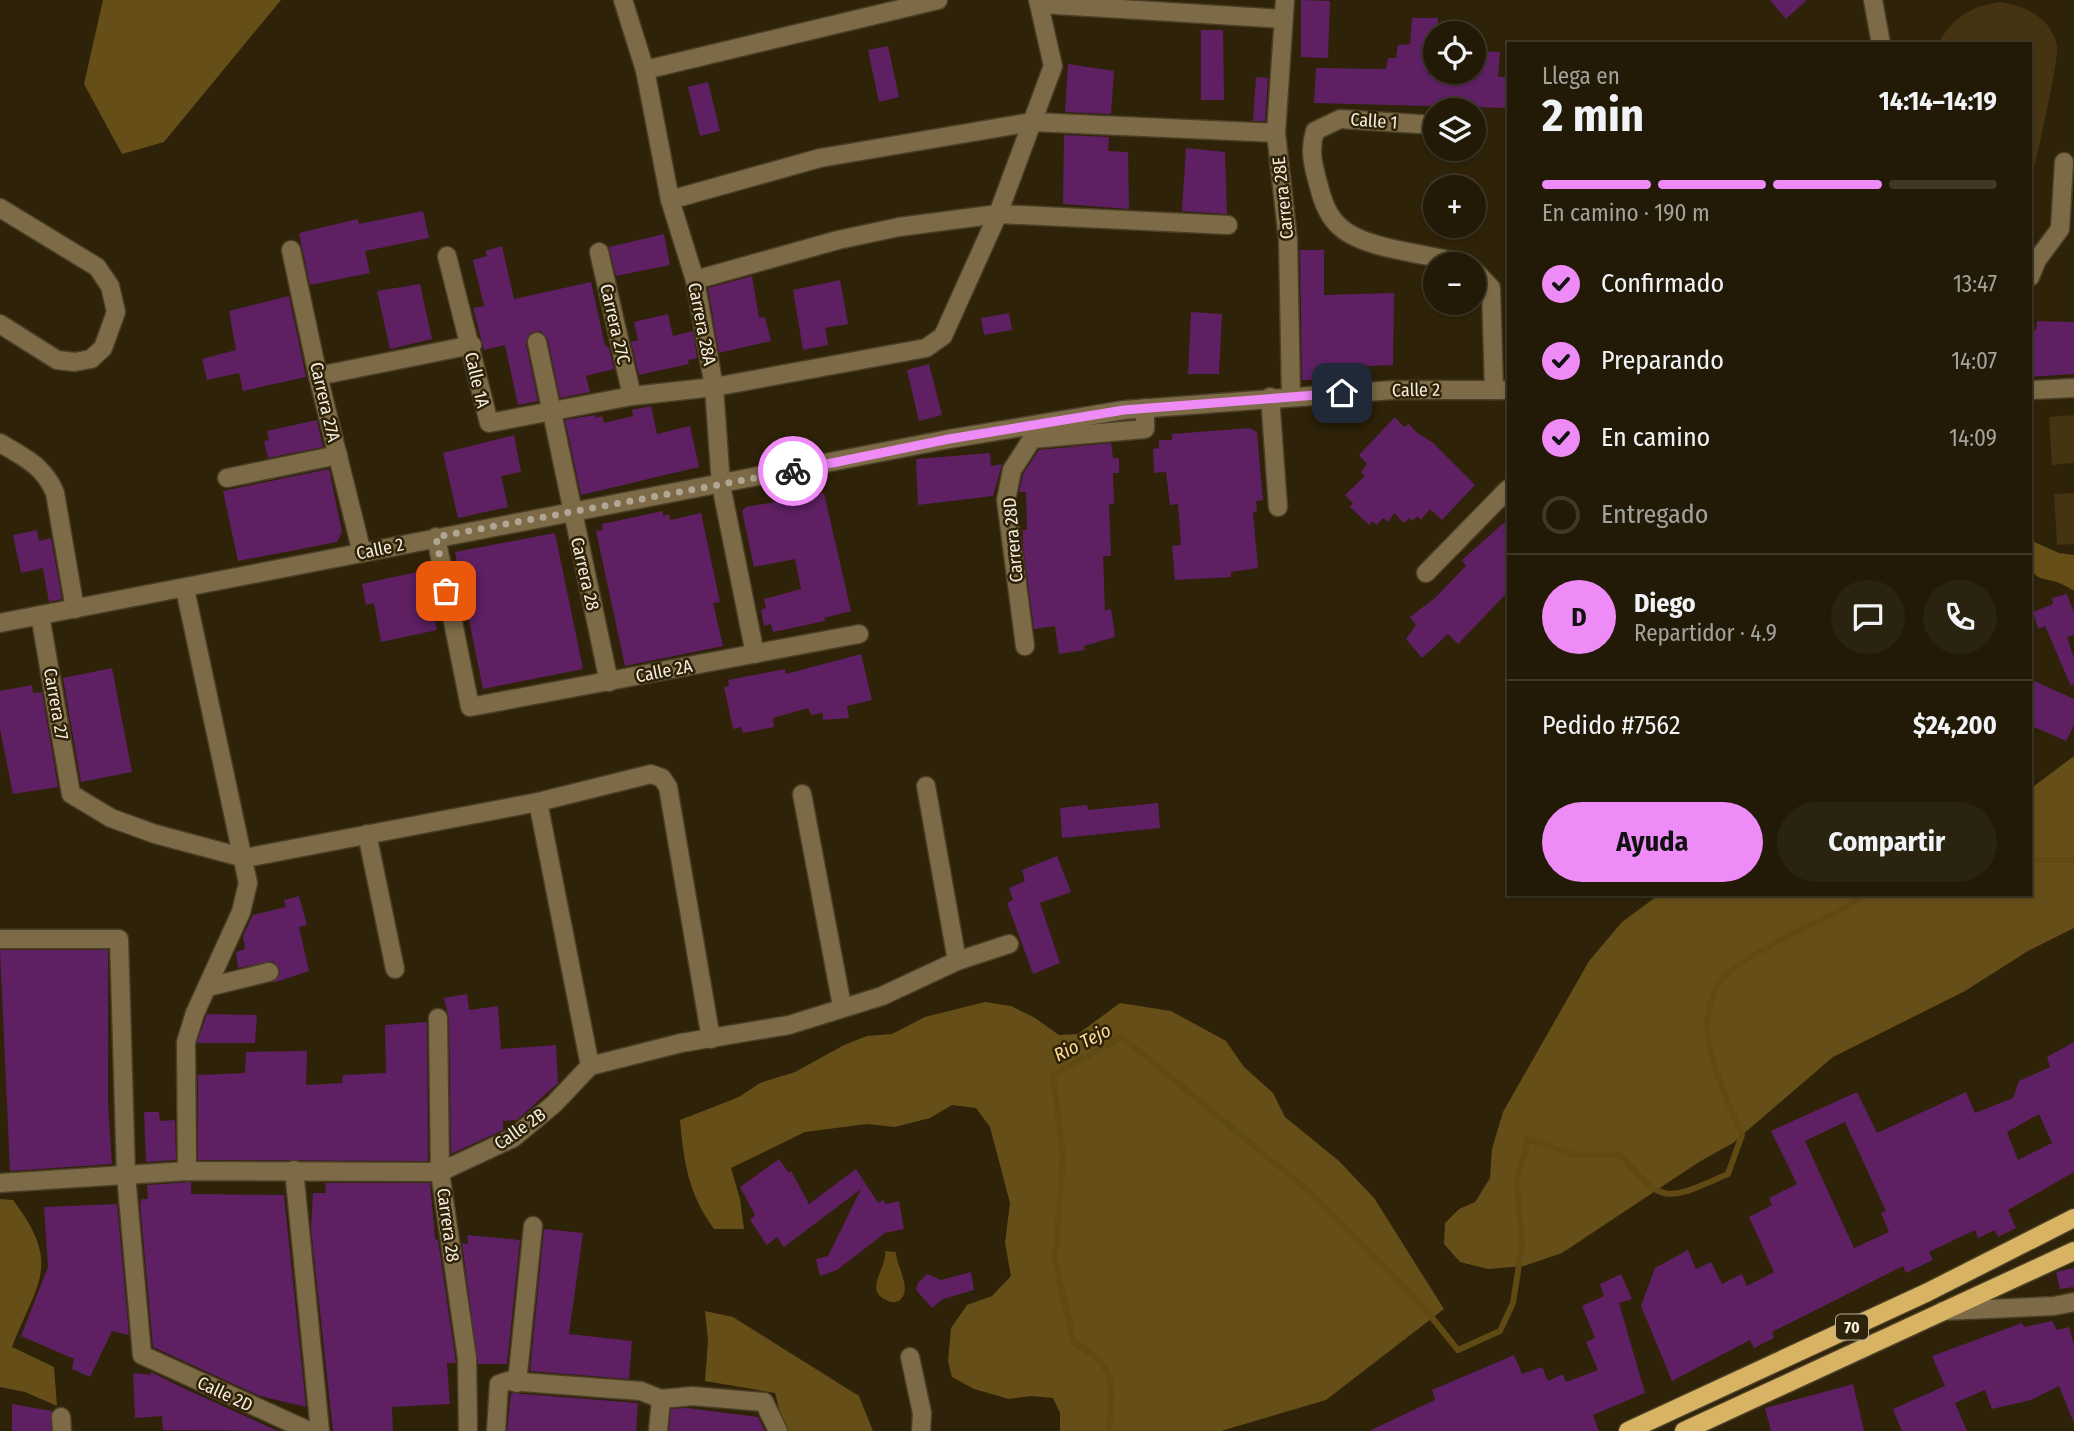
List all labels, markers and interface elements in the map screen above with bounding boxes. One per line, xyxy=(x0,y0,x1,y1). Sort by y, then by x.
map controls xyxy=(1423,21,1486,315)
button: locate xyxy=(1423,21,1486,84)
text: Llega en xyxy=(1542,62,1620,90)
text: 14:14–14:19 xyxy=(1879,86,1997,117)
text: 2 min xyxy=(1542,88,1644,143)
button: layers xyxy=(1423,98,1486,161)
street label: Calle 1 xyxy=(1350,108,1398,134)
street label: Carrera 28E xyxy=(1268,156,1298,240)
button: + xyxy=(1423,175,1486,238)
text: En camino · 190 m xyxy=(1542,199,1710,227)
button: − xyxy=(1423,252,1486,315)
icon: check xyxy=(1542,265,1580,303)
text: Confirmado xyxy=(1601,268,1724,299)
text: 13:47 xyxy=(1953,270,1997,298)
street label: Carrera 28A xyxy=(683,281,721,368)
street label: Carrera 27C xyxy=(595,282,635,366)
icon: check xyxy=(1542,342,1580,380)
text: Preparando xyxy=(1601,345,1724,376)
text: 14:07 xyxy=(1951,347,1997,375)
street label: Calle 1A xyxy=(460,350,494,411)
street label: Carrera 27A xyxy=(305,360,345,445)
pin xyxy=(1312,363,1372,423)
icon: home xyxy=(1323,374,1361,412)
street label: Calle 2 xyxy=(1392,379,1440,401)
icon: check xyxy=(1542,419,1580,457)
text: En camino xyxy=(1601,422,1710,453)
text: 14:09 xyxy=(1949,424,1997,452)
courier xyxy=(758,436,828,506)
icon: bike xyxy=(774,452,812,490)
street label: Carrera 28D xyxy=(998,497,1028,583)
text: Entregado xyxy=(1601,499,1708,530)
street label: Calle 2 xyxy=(354,533,406,565)
street label: Carrera 28 xyxy=(566,535,604,613)
pin xyxy=(416,561,476,621)
icon: bag xyxy=(427,572,465,610)
button: chat xyxy=(1831,580,1905,654)
button: phone xyxy=(1923,580,1997,654)
text: Diego xyxy=(1634,588,1696,619)
text: D xyxy=(1571,602,1587,633)
text: Repartidor · 4.9 xyxy=(1634,619,1777,647)
street label: Calle 2A xyxy=(634,655,695,687)
street label: Carrera 27 xyxy=(39,666,73,742)
text: Pedido #7562 xyxy=(1542,710,1680,741)
text: $24,200 xyxy=(1913,710,1997,741)
button: Ayuda xyxy=(1542,802,1763,882)
button: Compartir xyxy=(1777,802,1997,882)
water label: Rio Tejo xyxy=(1050,1018,1115,1067)
street label: Calle 2B xyxy=(490,1103,550,1155)
street label: Carrera 28 xyxy=(432,1187,464,1263)
road number: 70 xyxy=(1836,1315,1868,1340)
street label: Calle 2D xyxy=(194,1372,256,1416)

